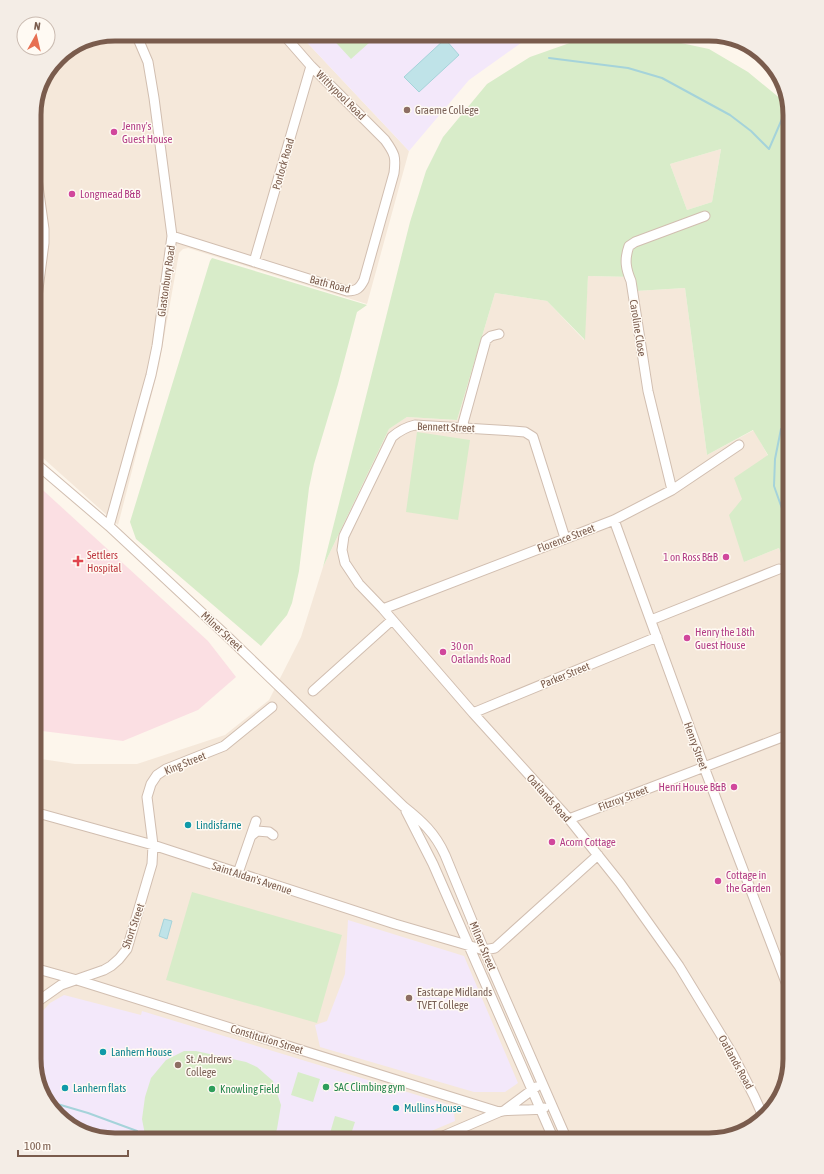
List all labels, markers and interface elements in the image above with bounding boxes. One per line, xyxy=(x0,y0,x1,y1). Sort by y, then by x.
north arrow xyxy=(16,16,56,56)
text: N xyxy=(33,20,41,32)
street label: Withypool Road xyxy=(314,68,368,122)
place label: Graeme College xyxy=(415,104,479,116)
marker: Graeme College xyxy=(402,105,412,115)
place label: Jenny's Guest House xyxy=(122,120,172,145)
marker: Jenny's Guest House xyxy=(109,127,119,137)
street label: Porlock Road xyxy=(270,137,296,191)
place label: Longmead B&B xyxy=(80,188,141,200)
marker: Longmead B&B xyxy=(67,189,77,199)
street label: Glastonbury Road xyxy=(155,244,177,318)
street label: Bath Road xyxy=(308,273,352,295)
street label: Caroline Close xyxy=(628,299,648,357)
street label: Bennett Street xyxy=(417,420,475,434)
street label: Florence Street xyxy=(536,522,596,554)
place label: Settlers Hospital xyxy=(87,549,121,574)
place label: 1 on Ross B&B xyxy=(663,551,719,563)
marker: 1 on Ross B&B xyxy=(721,552,731,562)
marker: Settlers Hospital xyxy=(72,555,84,567)
street label: Milner Street xyxy=(199,609,245,653)
place label: Henry the 18th Guest House xyxy=(695,626,755,651)
marker: Henry the 18th Guest House xyxy=(682,633,692,643)
place label: 30 on Oatlands Road xyxy=(451,640,511,665)
marker: 30 on Oatlands Road xyxy=(438,647,448,657)
street label: Parker Street xyxy=(539,660,591,690)
street label: Henry Street xyxy=(682,720,710,772)
street label: King Street xyxy=(163,749,207,777)
street label: Oatlands Road xyxy=(525,772,573,824)
place label: Henri House B&B xyxy=(659,781,727,793)
marker: Henri House B&B xyxy=(729,782,739,792)
street label: Fitzroy Street xyxy=(596,783,650,813)
place label: Lindisfarne xyxy=(196,819,241,831)
marker: Lindisfarne xyxy=(183,820,193,830)
place label: Acorn Cottage xyxy=(560,836,616,848)
marker: Acorn Cottage xyxy=(547,837,557,847)
street label: Saint Aidan's Avenue xyxy=(211,859,293,897)
place label: Cottage in the Garden xyxy=(726,869,771,894)
marker: Cottage in the Garden xyxy=(713,876,723,886)
street label: Short Street xyxy=(120,902,146,950)
street label: Milner Street xyxy=(467,920,499,972)
place label: Eastcape Midlands TVET College xyxy=(417,986,492,1011)
marker: Eastcape Midlands TVET College xyxy=(404,993,414,1003)
street label: Constitution Street xyxy=(229,1022,305,1056)
street label: Oatlands Road xyxy=(716,1033,756,1091)
place label: Lanhern House xyxy=(111,1046,172,1058)
marker: Lanhern House xyxy=(98,1047,108,1057)
place label: St. Andrews College xyxy=(186,1053,232,1078)
marker: St. Andrews College xyxy=(173,1060,183,1070)
place label: SAC Climbing gym xyxy=(334,1081,405,1093)
place label: Lanhern flats xyxy=(73,1082,126,1094)
marker: SAC Climbing gym xyxy=(321,1082,331,1092)
marker: Lanhern flats xyxy=(60,1083,70,1093)
place label: Knowling Field xyxy=(220,1083,279,1095)
marker: Knowling Field xyxy=(207,1084,217,1094)
place label: Mullins House xyxy=(404,1102,462,1114)
marker: Mullins House xyxy=(391,1103,401,1113)
scale bar xyxy=(18,1132,128,1158)
text: 100 m xyxy=(24,1139,51,1153)

